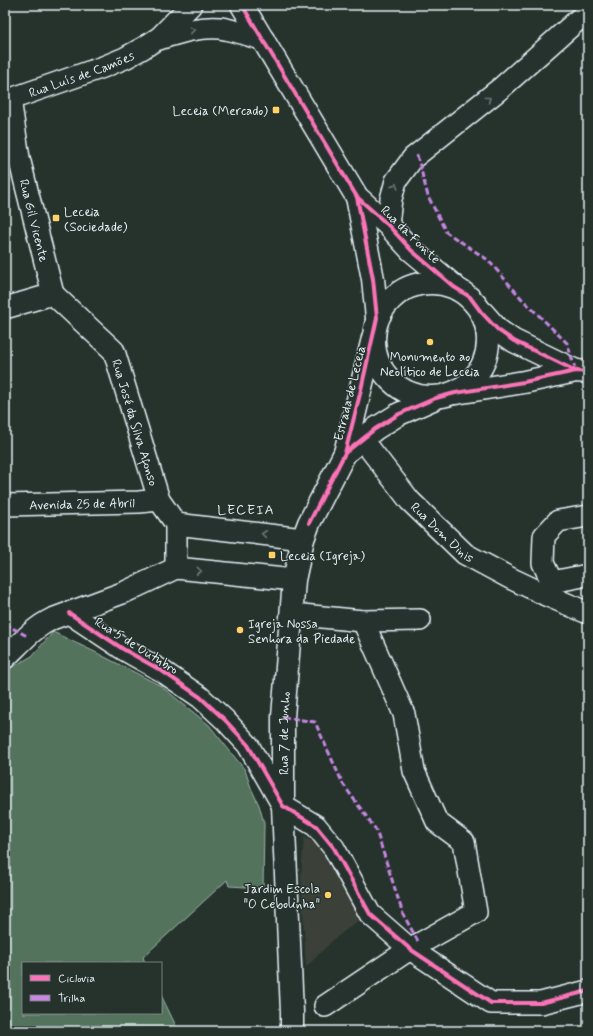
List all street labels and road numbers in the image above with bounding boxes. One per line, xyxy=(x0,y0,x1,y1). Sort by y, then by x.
street label: Rua Luís de Camões xyxy=(27,47,138,102)
street label: Rua Gil Vicente xyxy=(15,178,52,264)
street label: Rua da Fonte xyxy=(376,202,444,268)
street label: Estrada de Leceia xyxy=(330,344,371,443)
street label: Rua José da Silva Afonso xyxy=(107,357,161,489)
street label: Avenida 25 de Abril xyxy=(29,495,135,514)
street label: Rua Dom Dinis xyxy=(406,499,477,567)
street label: Rua 5 de Outubro xyxy=(91,614,181,679)
street label: Rua 7 de Junho xyxy=(276,690,295,775)

